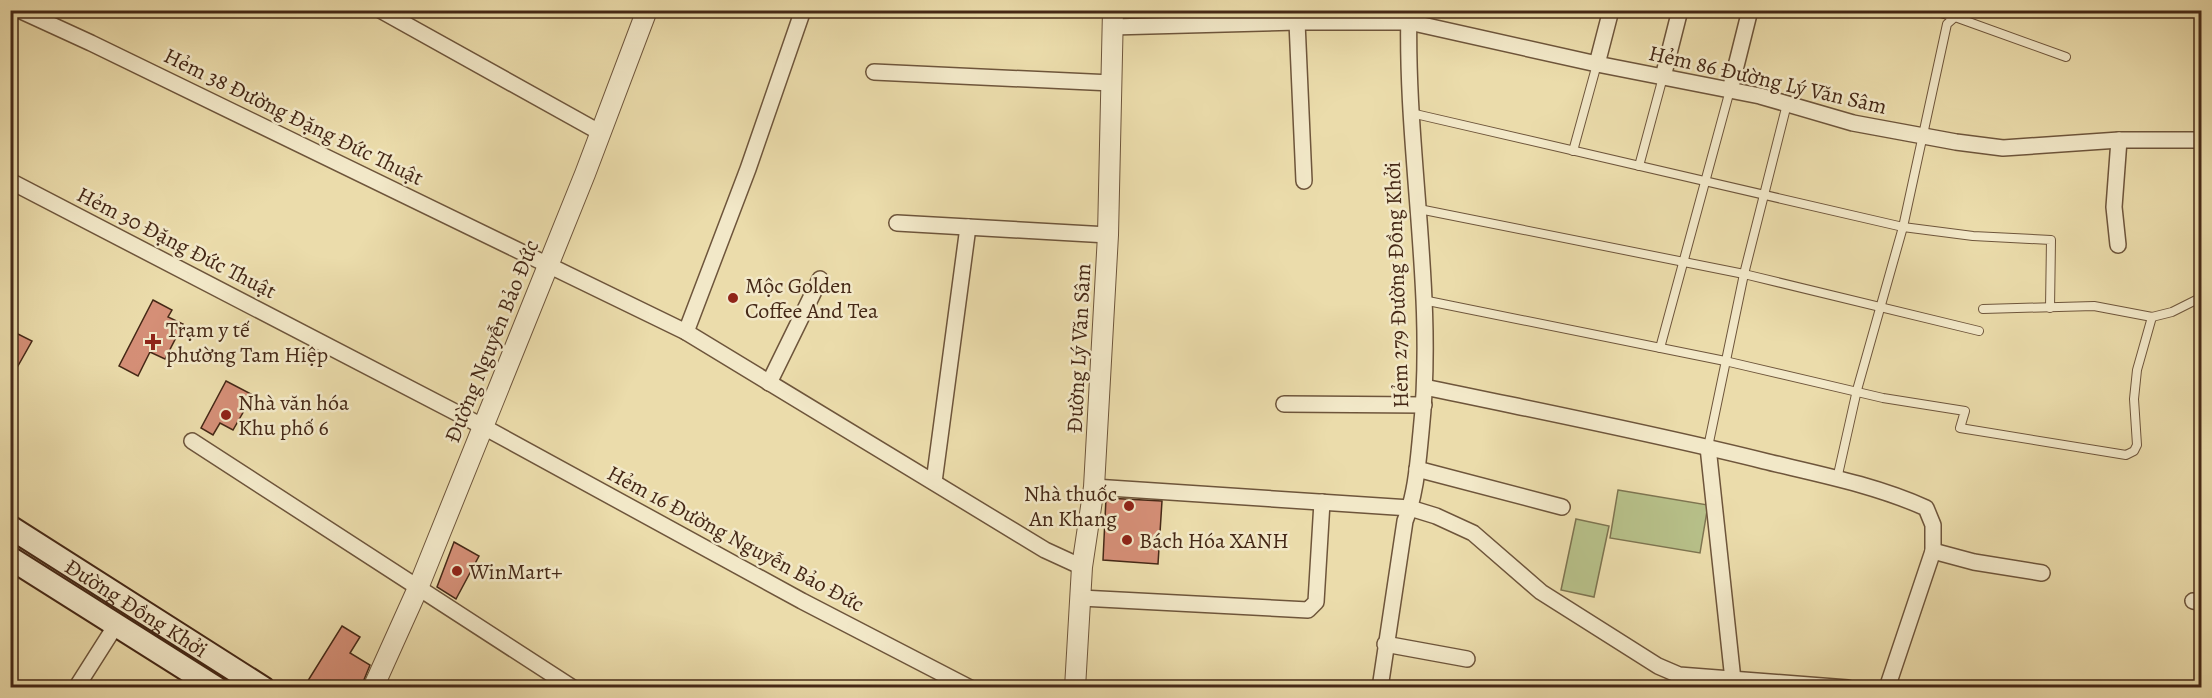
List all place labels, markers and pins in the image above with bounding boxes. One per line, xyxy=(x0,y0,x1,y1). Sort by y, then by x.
place label: Mộc Golden Coffee And Tea xyxy=(745,271,879,326)
marker: Mộc Golden Coffee And Tea xyxy=(726,291,740,305)
place label: Trạm y tế phường Tam Hiệp xyxy=(166,315,328,370)
marker: Trạm y tế phường Tam Hiệp xyxy=(144,333,162,351)
place label: Nhà văn hóa Khu phố 6 xyxy=(238,388,350,443)
marker: Nhà văn hóa Khu phố 6 xyxy=(219,408,233,422)
place label: Nhà thuốc An Khang xyxy=(1024,479,1117,534)
marker: Nhà thuốc An Khang xyxy=(1122,499,1136,513)
place label: Bách Hóa XANH xyxy=(1139,526,1289,556)
marker: Bách Hóa XANH xyxy=(1120,533,1134,547)
place label: WinMart+ xyxy=(468,557,562,587)
marker: WinMart+ xyxy=(450,564,464,578)

